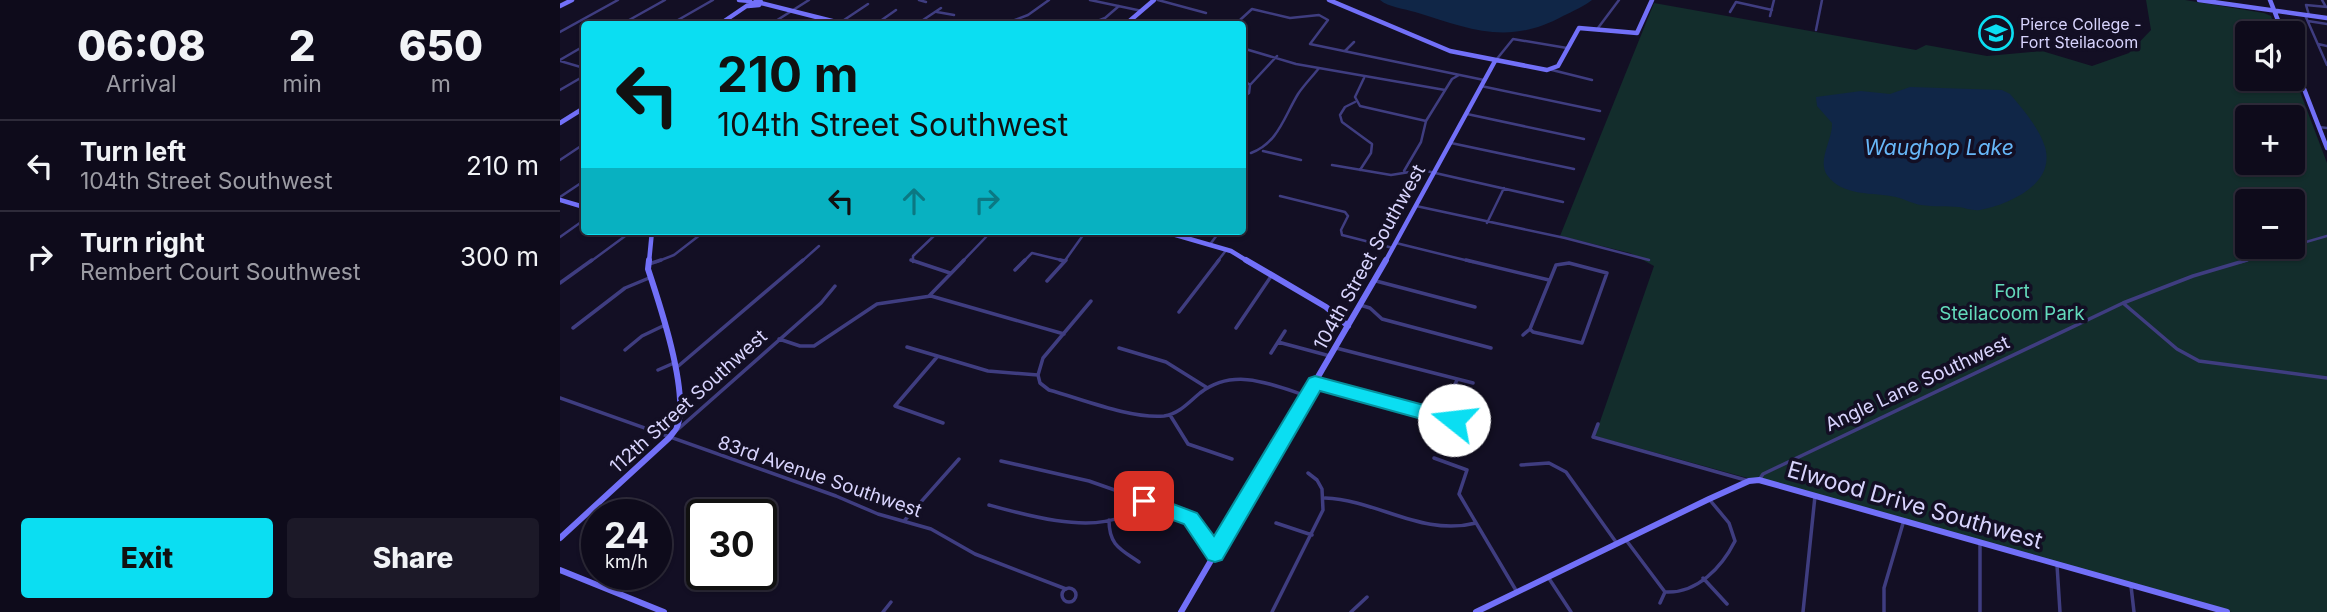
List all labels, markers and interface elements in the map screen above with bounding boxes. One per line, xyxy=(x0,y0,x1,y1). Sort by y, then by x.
school or university icon: Pierce College - Fort Steilacoom xyxy=(1977,14,2015,52)
place label: Pierce College - Fort Steilacoom xyxy=(2020,14,2142,52)
text: 06:08 xyxy=(77,20,206,71)
text: 2 xyxy=(289,20,316,71)
text: 650 xyxy=(399,20,483,71)
map controls xyxy=(2235,21,2305,259)
button: sound xyxy=(2235,21,2305,91)
text: 210 m xyxy=(717,45,858,104)
icon: left xyxy=(602,49,693,140)
text: Arrival xyxy=(106,70,177,98)
text: min xyxy=(283,70,322,98)
text: m xyxy=(431,70,451,98)
text: 104th Street Southwest xyxy=(717,105,1068,144)
button: + xyxy=(2235,105,2305,175)
water label: Waughop Lake xyxy=(1864,135,2014,160)
text: Turn left xyxy=(80,136,186,167)
icon: left xyxy=(21,147,59,185)
text: 210 m xyxy=(466,150,539,181)
street label: 104th Street Southwest xyxy=(1309,160,1430,354)
text: 104th Street Southwest xyxy=(80,167,332,195)
icon: left xyxy=(822,182,860,220)
icon: ahead xyxy=(895,182,933,220)
icon: right xyxy=(968,182,1006,220)
button: − xyxy=(2235,189,2305,259)
text: Turn right xyxy=(80,227,205,258)
icon: right xyxy=(21,238,59,276)
text: 300 m xyxy=(460,241,539,272)
text: Rembert Court Southwest xyxy=(80,258,360,286)
park label: Fort Steilacoom Park xyxy=(1939,280,2085,325)
street label: 112th Street Southwest xyxy=(605,325,772,478)
street label: Angle Lane Southwest xyxy=(1821,331,2013,436)
position arrow xyxy=(1417,383,1491,457)
street label: 83rd Avenue Southwest xyxy=(715,431,925,522)
street label: Elwood Drive Southwest xyxy=(1784,455,2046,555)
pin xyxy=(1114,471,1174,531)
icon: arrive xyxy=(1125,482,1163,520)
speed limit sign: 30 xyxy=(686,499,777,590)
text: 24 xyxy=(604,514,649,556)
button: Exit xyxy=(21,518,273,598)
button: Share xyxy=(287,518,539,598)
text: km/h xyxy=(605,551,648,572)

